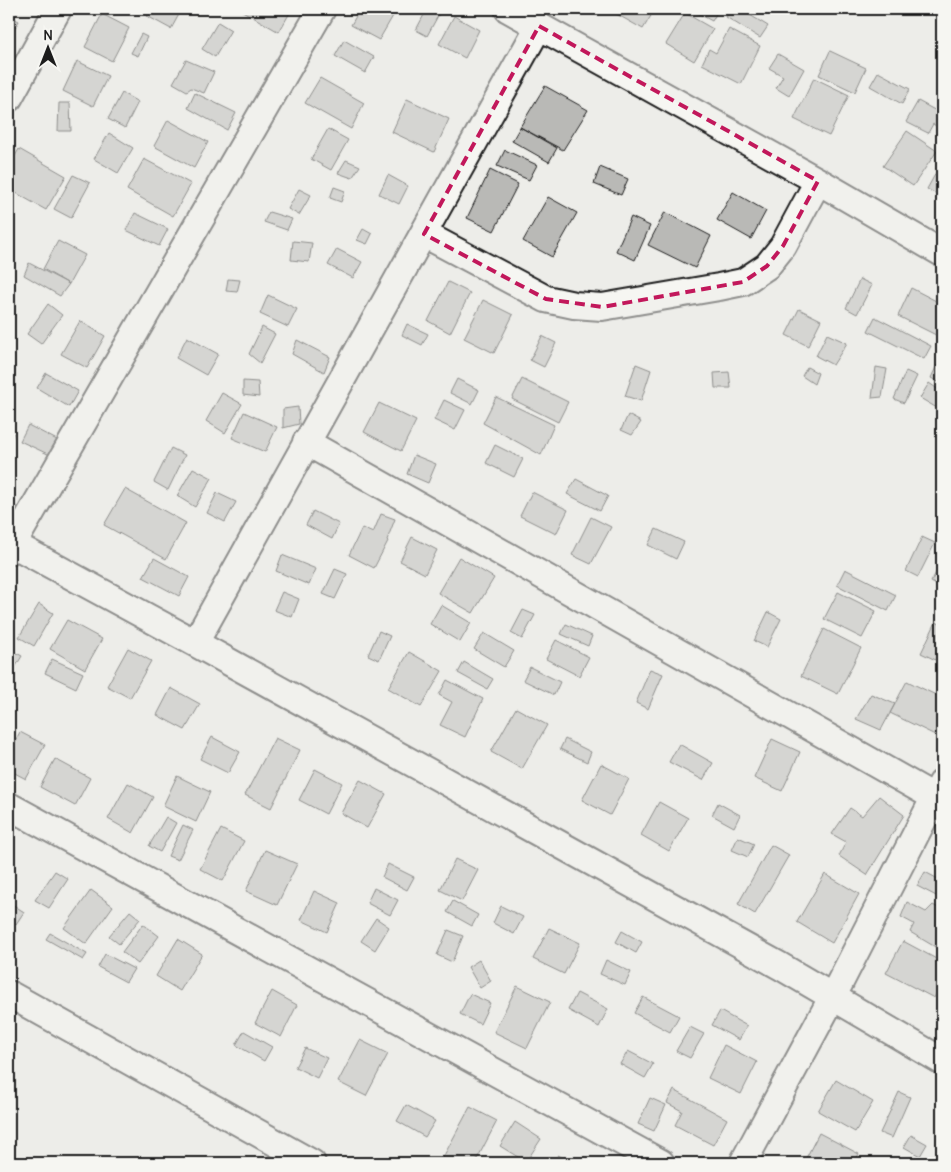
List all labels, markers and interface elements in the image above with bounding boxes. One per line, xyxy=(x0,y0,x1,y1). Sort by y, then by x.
north arrow xyxy=(22,22,72,72)
text: N xyxy=(43,26,53,44)

